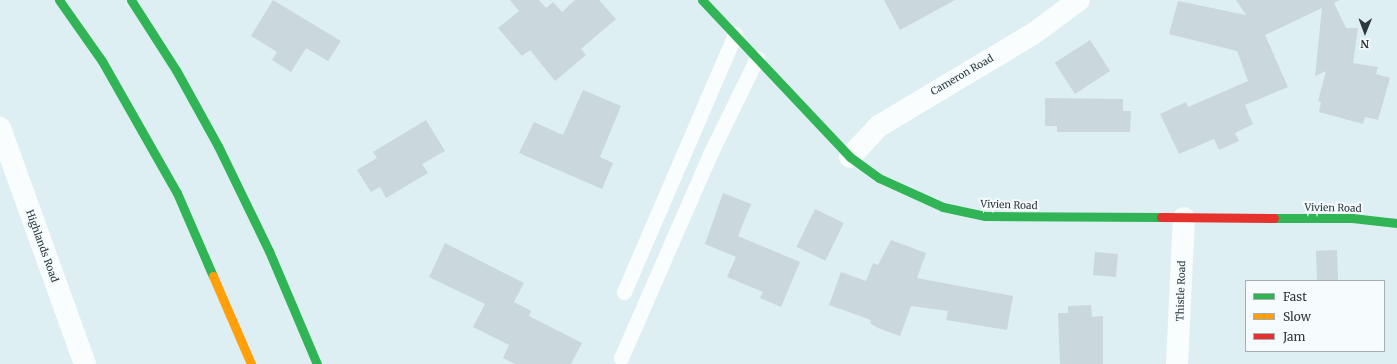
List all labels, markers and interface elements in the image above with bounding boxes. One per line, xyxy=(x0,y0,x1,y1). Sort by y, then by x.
north arrow xyxy=(1345,12,1385,52)
text: N xyxy=(1360,37,1369,51)
street label: Cameron Road xyxy=(929,52,995,98)
street label: Vivien Road xyxy=(980,198,1038,212)
street label: Vivien Road xyxy=(1304,202,1362,214)
street label: Highlands Road xyxy=(23,208,61,284)
street label: Thistle Road xyxy=(1174,261,1188,321)
legend xyxy=(1245,280,1385,352)
text: Fast xyxy=(1283,289,1307,304)
text: Slow xyxy=(1283,309,1311,324)
text: Jam xyxy=(1283,329,1305,344)

